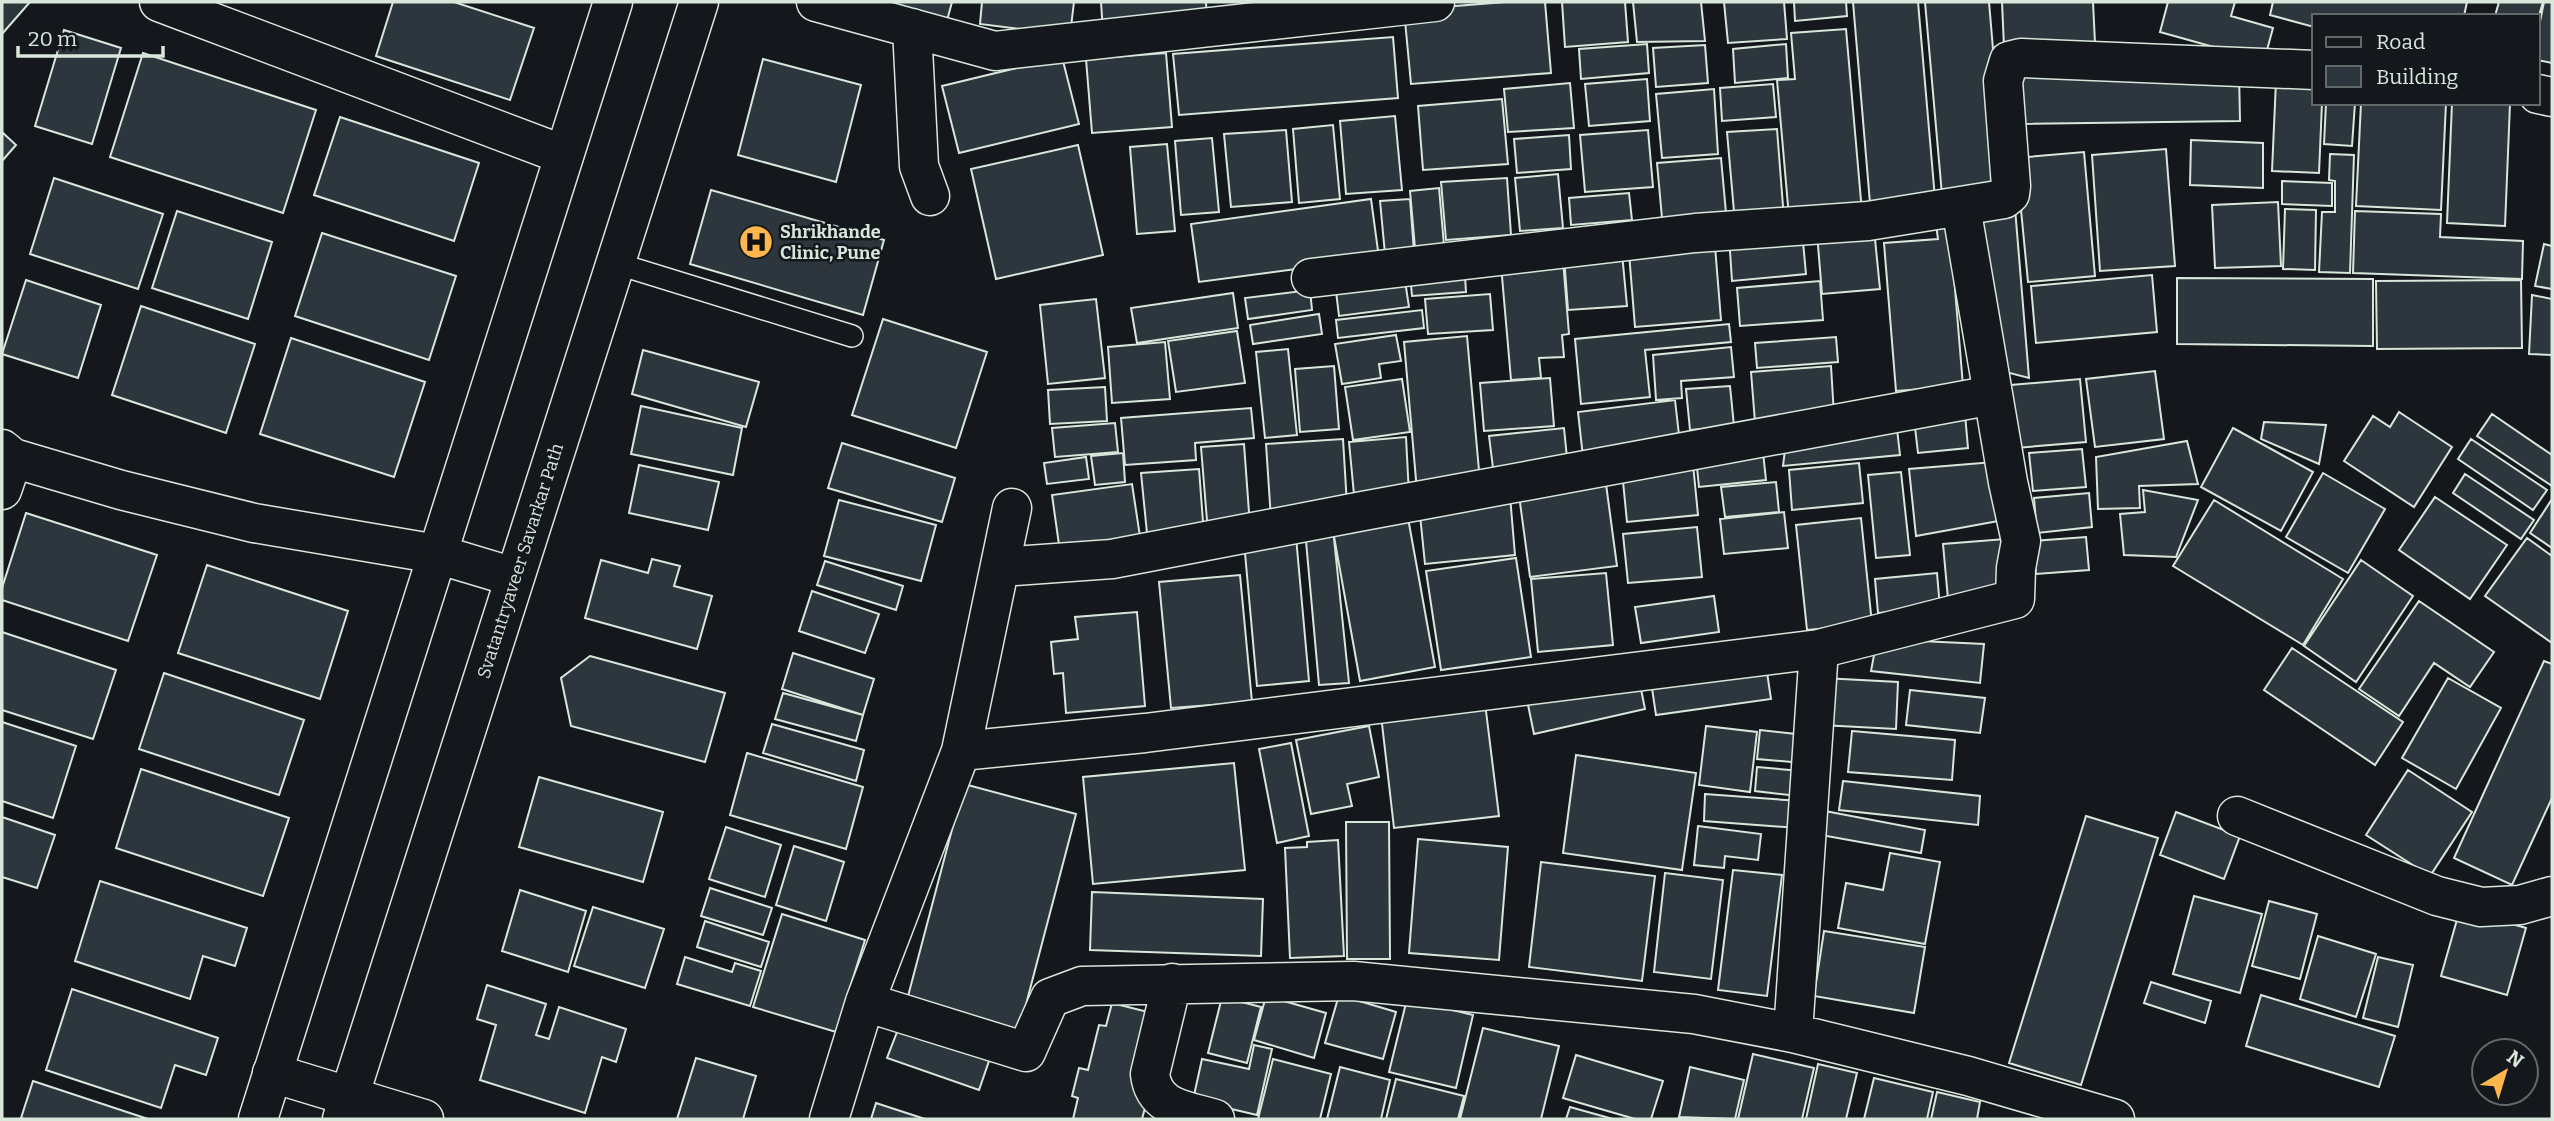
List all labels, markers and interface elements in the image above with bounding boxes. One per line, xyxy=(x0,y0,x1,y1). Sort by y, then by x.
scale bar xyxy=(18,14,163,58)
legend xyxy=(2312,14,2540,105)
text: 20 m xyxy=(28,26,77,52)
text: Road xyxy=(2376,29,2425,55)
text: Building xyxy=(2376,64,2459,90)
place label: Shrikhande Clinic, Pune xyxy=(780,221,881,264)
hospital icon: Shrikhande Clinic, Pune xyxy=(737,223,775,261)
street label: Svatantryaveer Savarkar Path xyxy=(473,440,568,681)
north arrow xyxy=(2470,1037,2540,1107)
text: N xyxy=(2502,1045,2528,1073)

